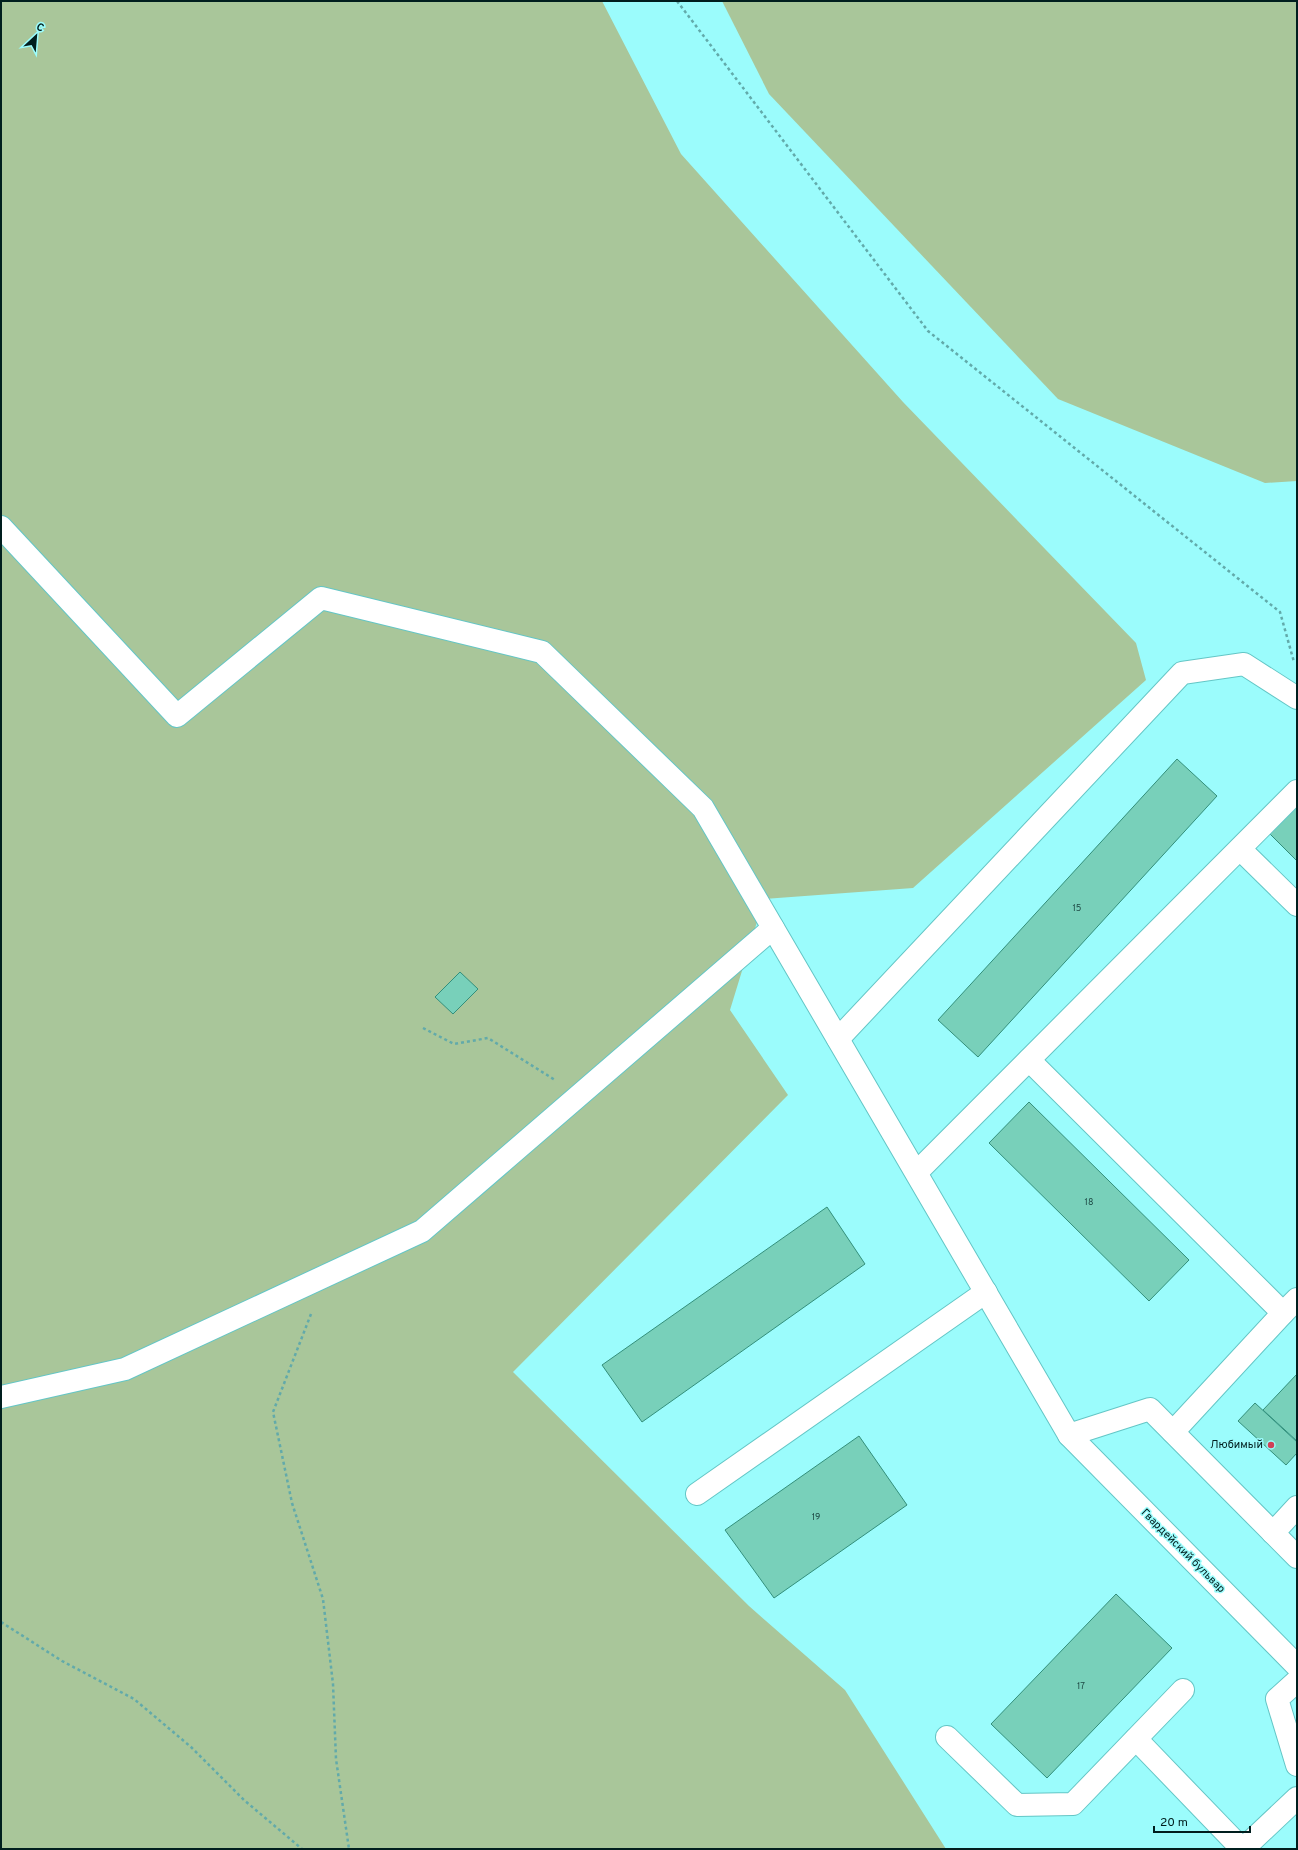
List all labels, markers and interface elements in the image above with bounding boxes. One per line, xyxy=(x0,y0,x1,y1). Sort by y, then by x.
north arrow xyxy=(16,16,56,56)
text: С xyxy=(34,20,46,36)
house number: 15 xyxy=(1073,903,1081,914)
house number: 18 xyxy=(1085,1197,1093,1208)
place label: Любимый xyxy=(1210,1438,1263,1452)
marker: Любимый xyxy=(1266,1440,1276,1450)
street label: Гвардейский бульвар xyxy=(1138,1506,1228,1596)
house number: 19 xyxy=(812,1512,820,1523)
house number: 17 xyxy=(1077,1681,1085,1692)
scale bar xyxy=(1154,1808,1250,1834)
text: 20 m xyxy=(1160,1815,1188,1831)

